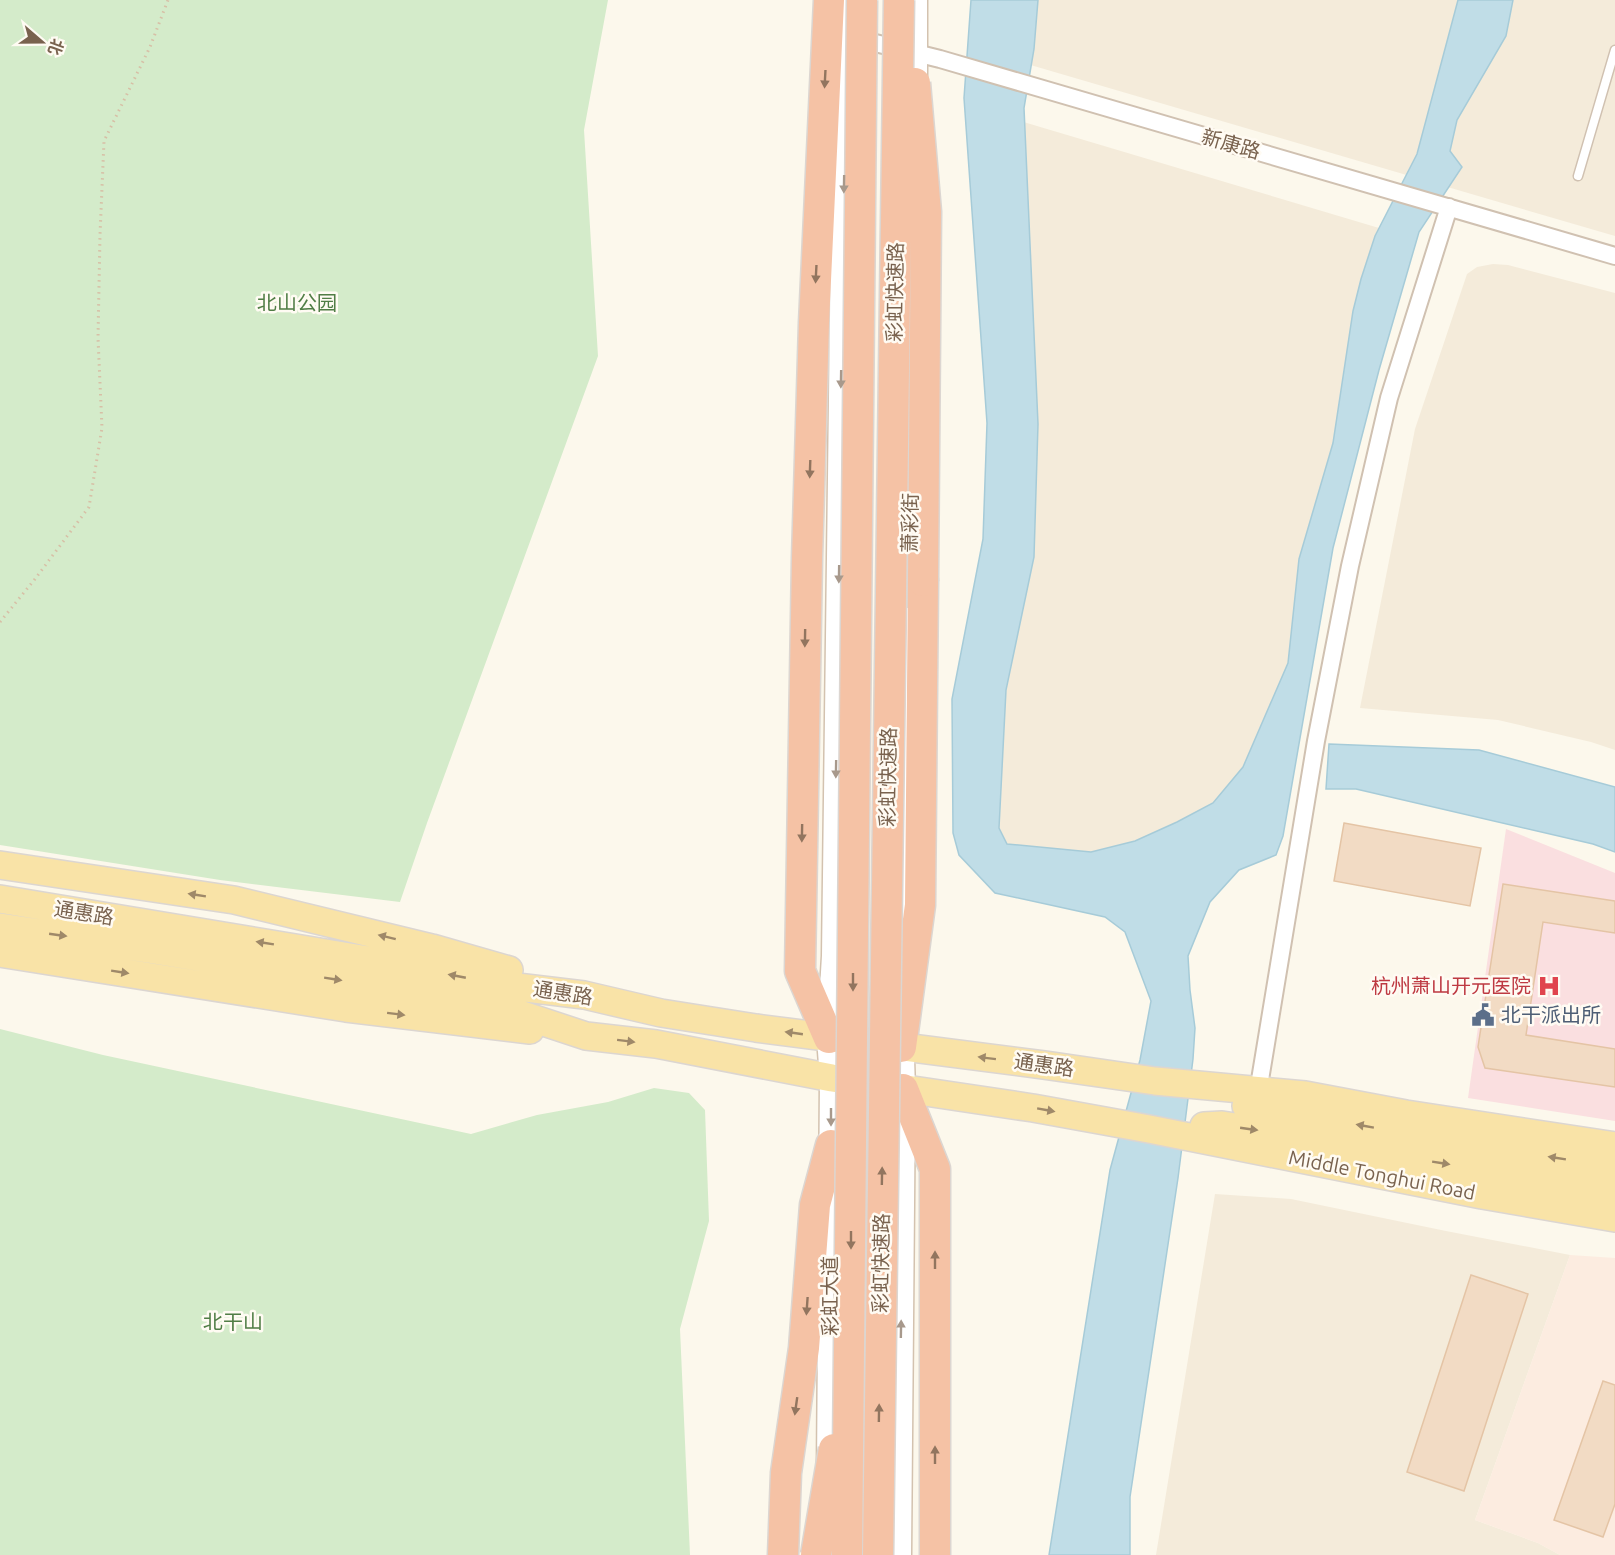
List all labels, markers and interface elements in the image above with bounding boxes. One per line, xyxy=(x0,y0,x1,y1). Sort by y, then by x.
north arrow xyxy=(12,12,72,72)
text: 北 xyxy=(45,37,67,58)
one-way arrow xyxy=(821,70,830,89)
street label: 新康路 xyxy=(1199,124,1263,163)
one-way arrow xyxy=(839,175,848,194)
street label: 彩虹快速路 xyxy=(882,242,907,342)
one-way arrow xyxy=(812,265,821,284)
park label: 北山公园 xyxy=(257,291,337,314)
one-way arrow xyxy=(836,370,846,389)
one-way arrow xyxy=(805,460,815,479)
street label: 萧彩街 xyxy=(897,493,922,553)
one-way arrow xyxy=(834,565,844,584)
one-way arrow xyxy=(801,628,810,647)
street label: 彩虹快速路 xyxy=(875,727,900,827)
one-way arrow xyxy=(832,760,841,779)
one-way arrow xyxy=(797,823,807,842)
one-way arrow xyxy=(187,890,206,899)
street label: 通惠路 xyxy=(53,896,116,929)
one-way arrow xyxy=(48,931,67,940)
one-way arrow xyxy=(378,932,396,942)
one-way arrow xyxy=(255,938,274,947)
one-way arrow xyxy=(111,967,130,976)
one-way arrow xyxy=(447,971,466,980)
one-way arrow xyxy=(848,973,858,992)
hospital icon: 杭州萧山开元医院 xyxy=(1536,973,1562,999)
place label: 杭州萧山开元医院 xyxy=(1371,974,1531,997)
one-way arrow xyxy=(324,975,343,984)
street label: 通惠路 xyxy=(532,976,595,1009)
public building icon: 北干派出所 xyxy=(1470,1002,1496,1028)
place label: 北干派出所 xyxy=(1501,1003,1601,1026)
one-way arrow xyxy=(386,1009,405,1019)
one-way arrow xyxy=(784,1029,803,1038)
one-way arrow xyxy=(617,1036,636,1045)
street label: 通惠路 xyxy=(1013,1049,1075,1080)
one-way arrow xyxy=(978,1053,997,1062)
one-way arrow xyxy=(1037,1106,1056,1115)
one-way arrow xyxy=(826,1108,836,1127)
one-way arrow xyxy=(1355,1121,1374,1130)
one-way arrow xyxy=(1240,1125,1259,1134)
street label: Middle Tonghui Road xyxy=(1287,1145,1477,1204)
one-way arrow xyxy=(1548,1154,1567,1163)
one-way arrow xyxy=(1431,1159,1450,1168)
one-way arrow xyxy=(878,1166,887,1185)
street label: 彩虹快速路 xyxy=(868,1213,893,1313)
one-way arrow xyxy=(846,1231,856,1250)
one-way arrow xyxy=(930,1250,940,1269)
street label: 彩虹大道 xyxy=(818,1256,841,1336)
one-way arrow xyxy=(802,1296,812,1315)
park label: 北干山 xyxy=(203,1310,263,1333)
one-way arrow xyxy=(896,1319,906,1338)
one-way arrow xyxy=(791,1396,800,1415)
one-way arrow xyxy=(874,1403,884,1422)
one-way arrow xyxy=(930,1445,940,1464)

